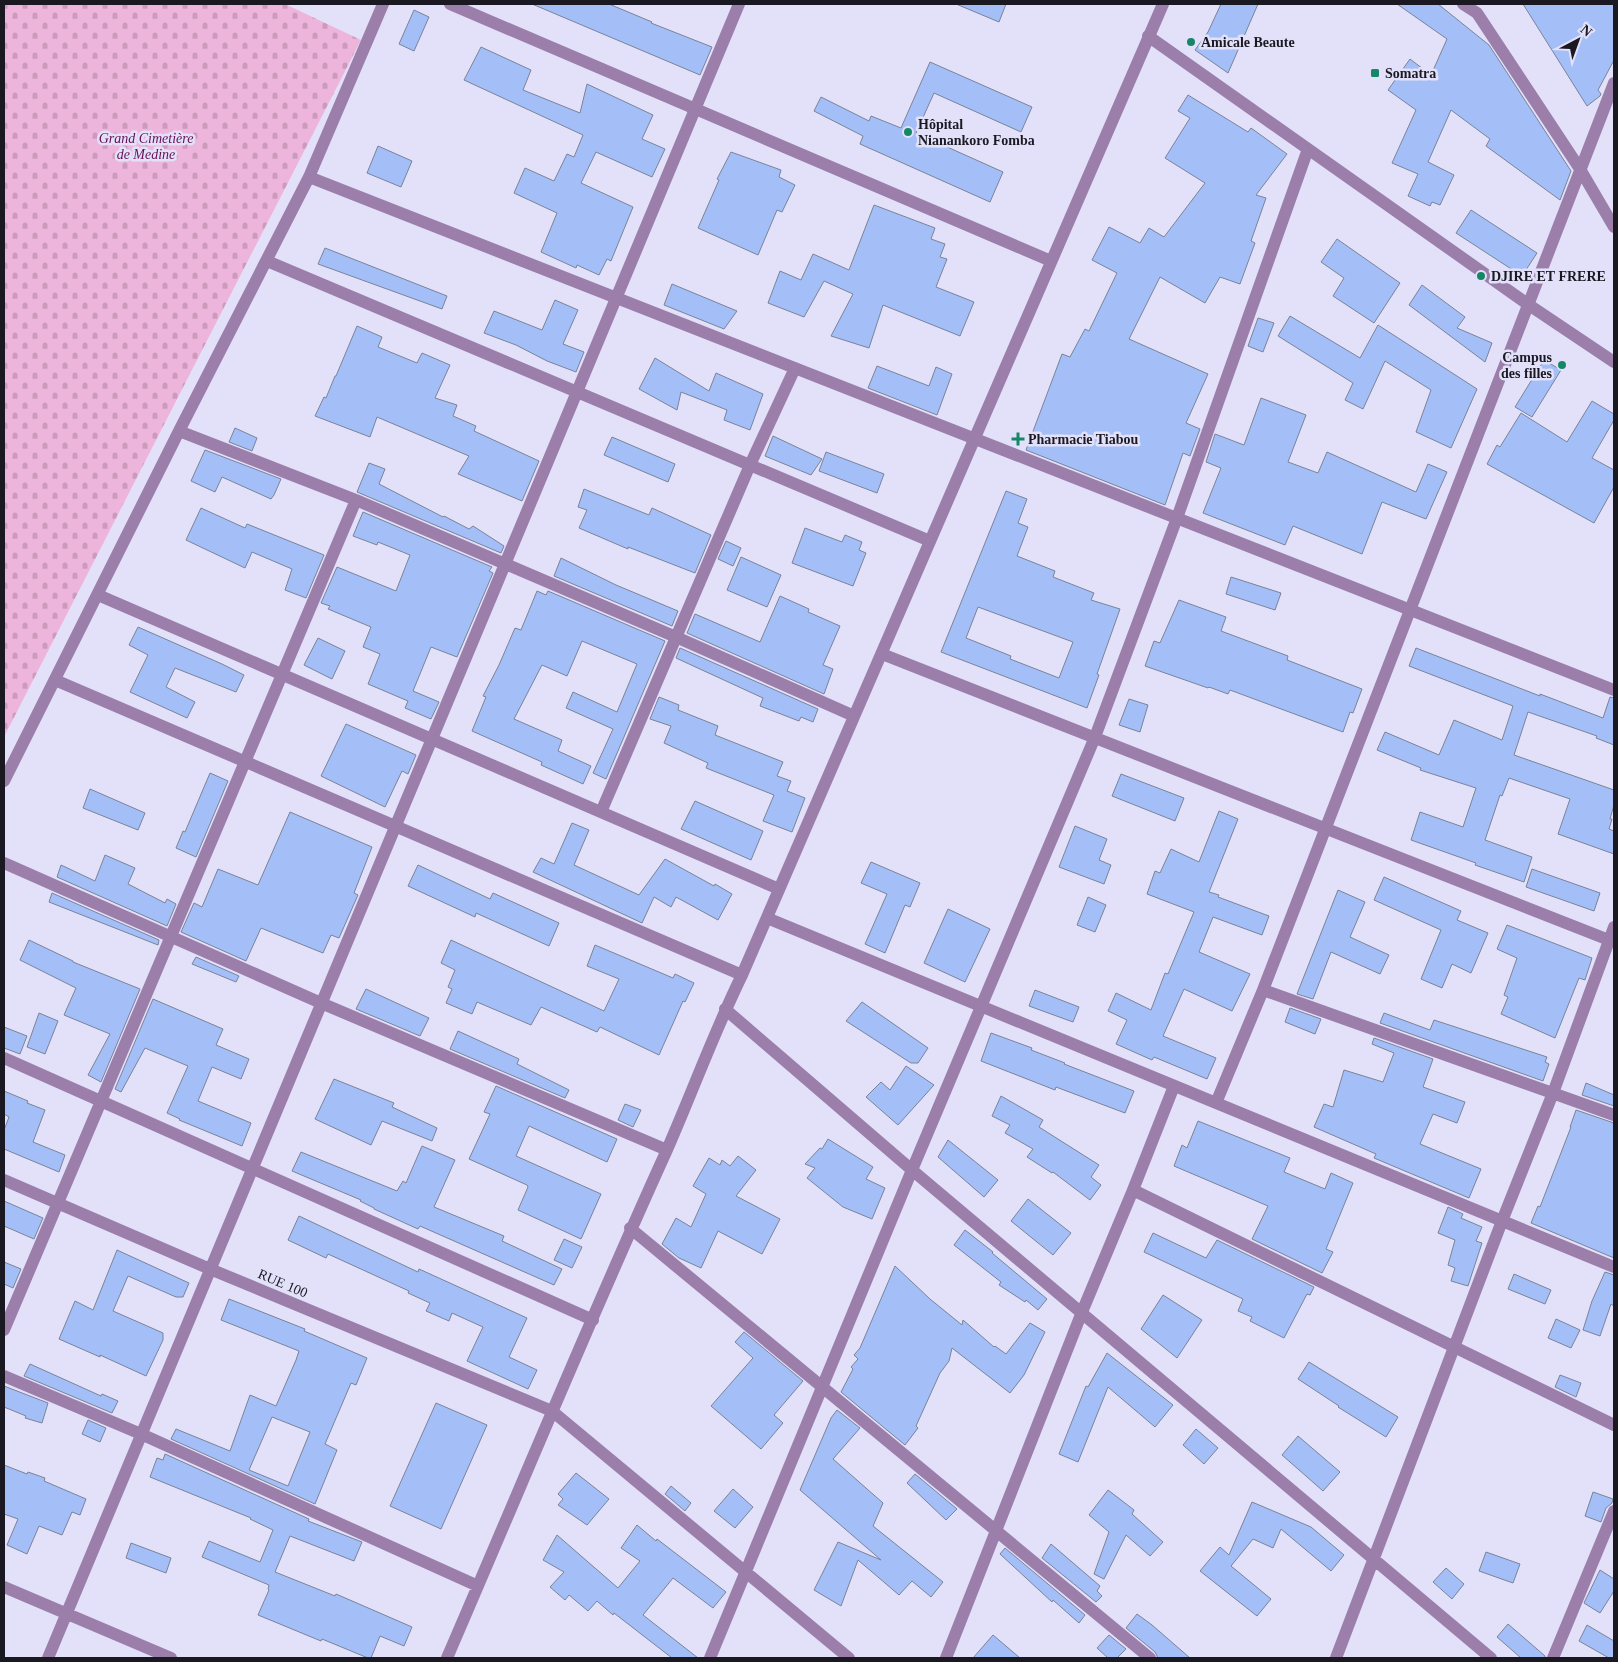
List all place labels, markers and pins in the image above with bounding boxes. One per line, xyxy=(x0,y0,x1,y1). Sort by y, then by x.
place label: Amicale Beaute xyxy=(1201,35,1295,50)
marker: Amicale Beaute xyxy=(1185,36,1197,48)
place label: Somatra xyxy=(1385,66,1436,81)
marker: Somatra xyxy=(1369,67,1381,79)
place label: Hôpital Nianankoro Fomba xyxy=(918,117,1035,148)
marker: Hôpital Nianankoro Fomba xyxy=(902,126,914,138)
place label: DJIRE ET FRERE xyxy=(1491,269,1606,284)
marker: DJIRE ET FRERE xyxy=(1475,270,1487,282)
place label: Campus des filles xyxy=(1501,350,1553,381)
marker: Campus des filles xyxy=(1556,359,1568,371)
place label: Pharmacie Tiabou xyxy=(1028,432,1139,447)
marker: Pharmacie Tiabou xyxy=(1012,433,1024,445)

